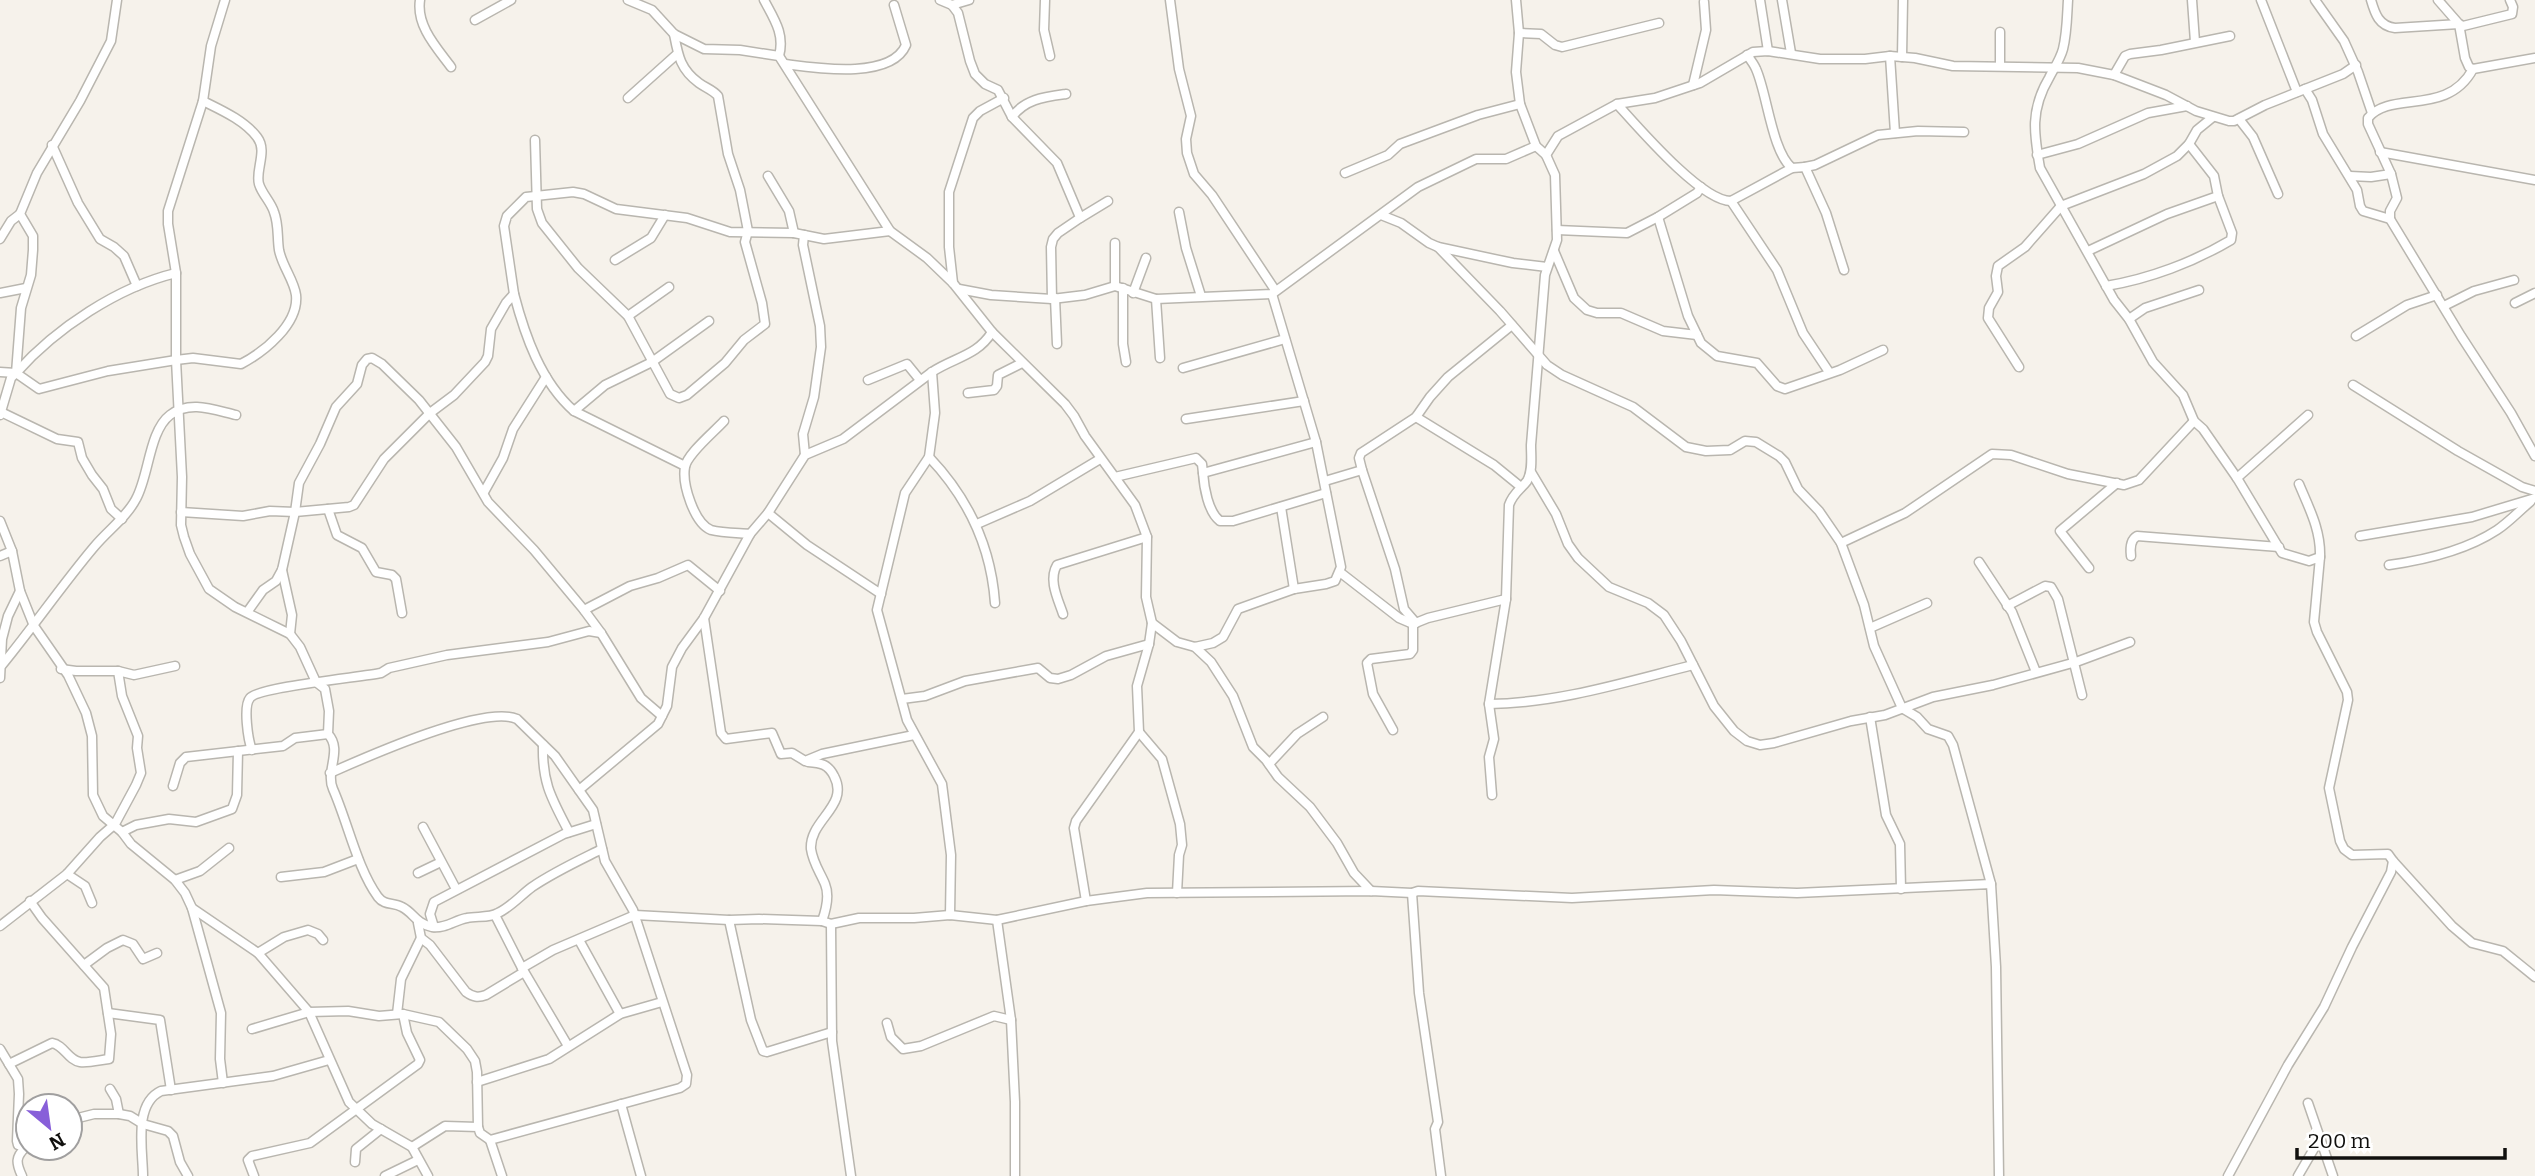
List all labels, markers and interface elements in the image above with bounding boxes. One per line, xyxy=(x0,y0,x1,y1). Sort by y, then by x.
north arrow xyxy=(14,1092,84,1162)
scale bar xyxy=(2297,1116,2505,1160)
text: N xyxy=(45,1128,69,1155)
text: 200 m xyxy=(2308,1128,2371,1154)

